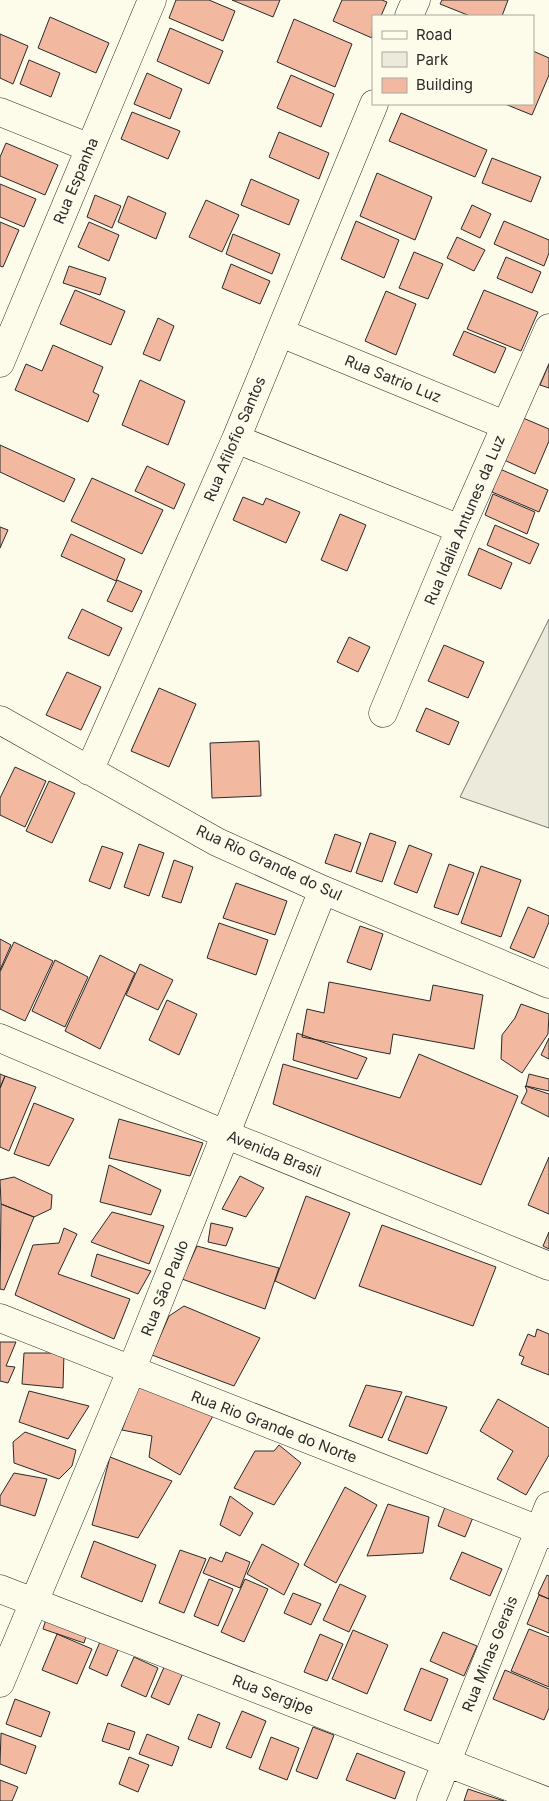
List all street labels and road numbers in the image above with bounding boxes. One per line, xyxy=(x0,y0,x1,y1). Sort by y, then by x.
street label: Rua Espanha xyxy=(49,135,102,227)
street label: Rua Satrio Luz xyxy=(342,351,444,407)
street label: Rua Afilofio Santos xyxy=(200,373,270,504)
street label: Rua Idalia Antunes da Luz xyxy=(420,432,509,608)
street label: Rua Rio Grande do Sul xyxy=(193,820,345,905)
street label: Avenida Brasil xyxy=(224,1126,324,1181)
street label: Rua São Paulo xyxy=(137,1237,192,1339)
street label: Rua Rio Grande do Norte xyxy=(189,1386,360,1467)
street label: Rua Minas Gerais xyxy=(458,1593,521,1715)
street label: Rua Sergipe xyxy=(230,1670,317,1719)

